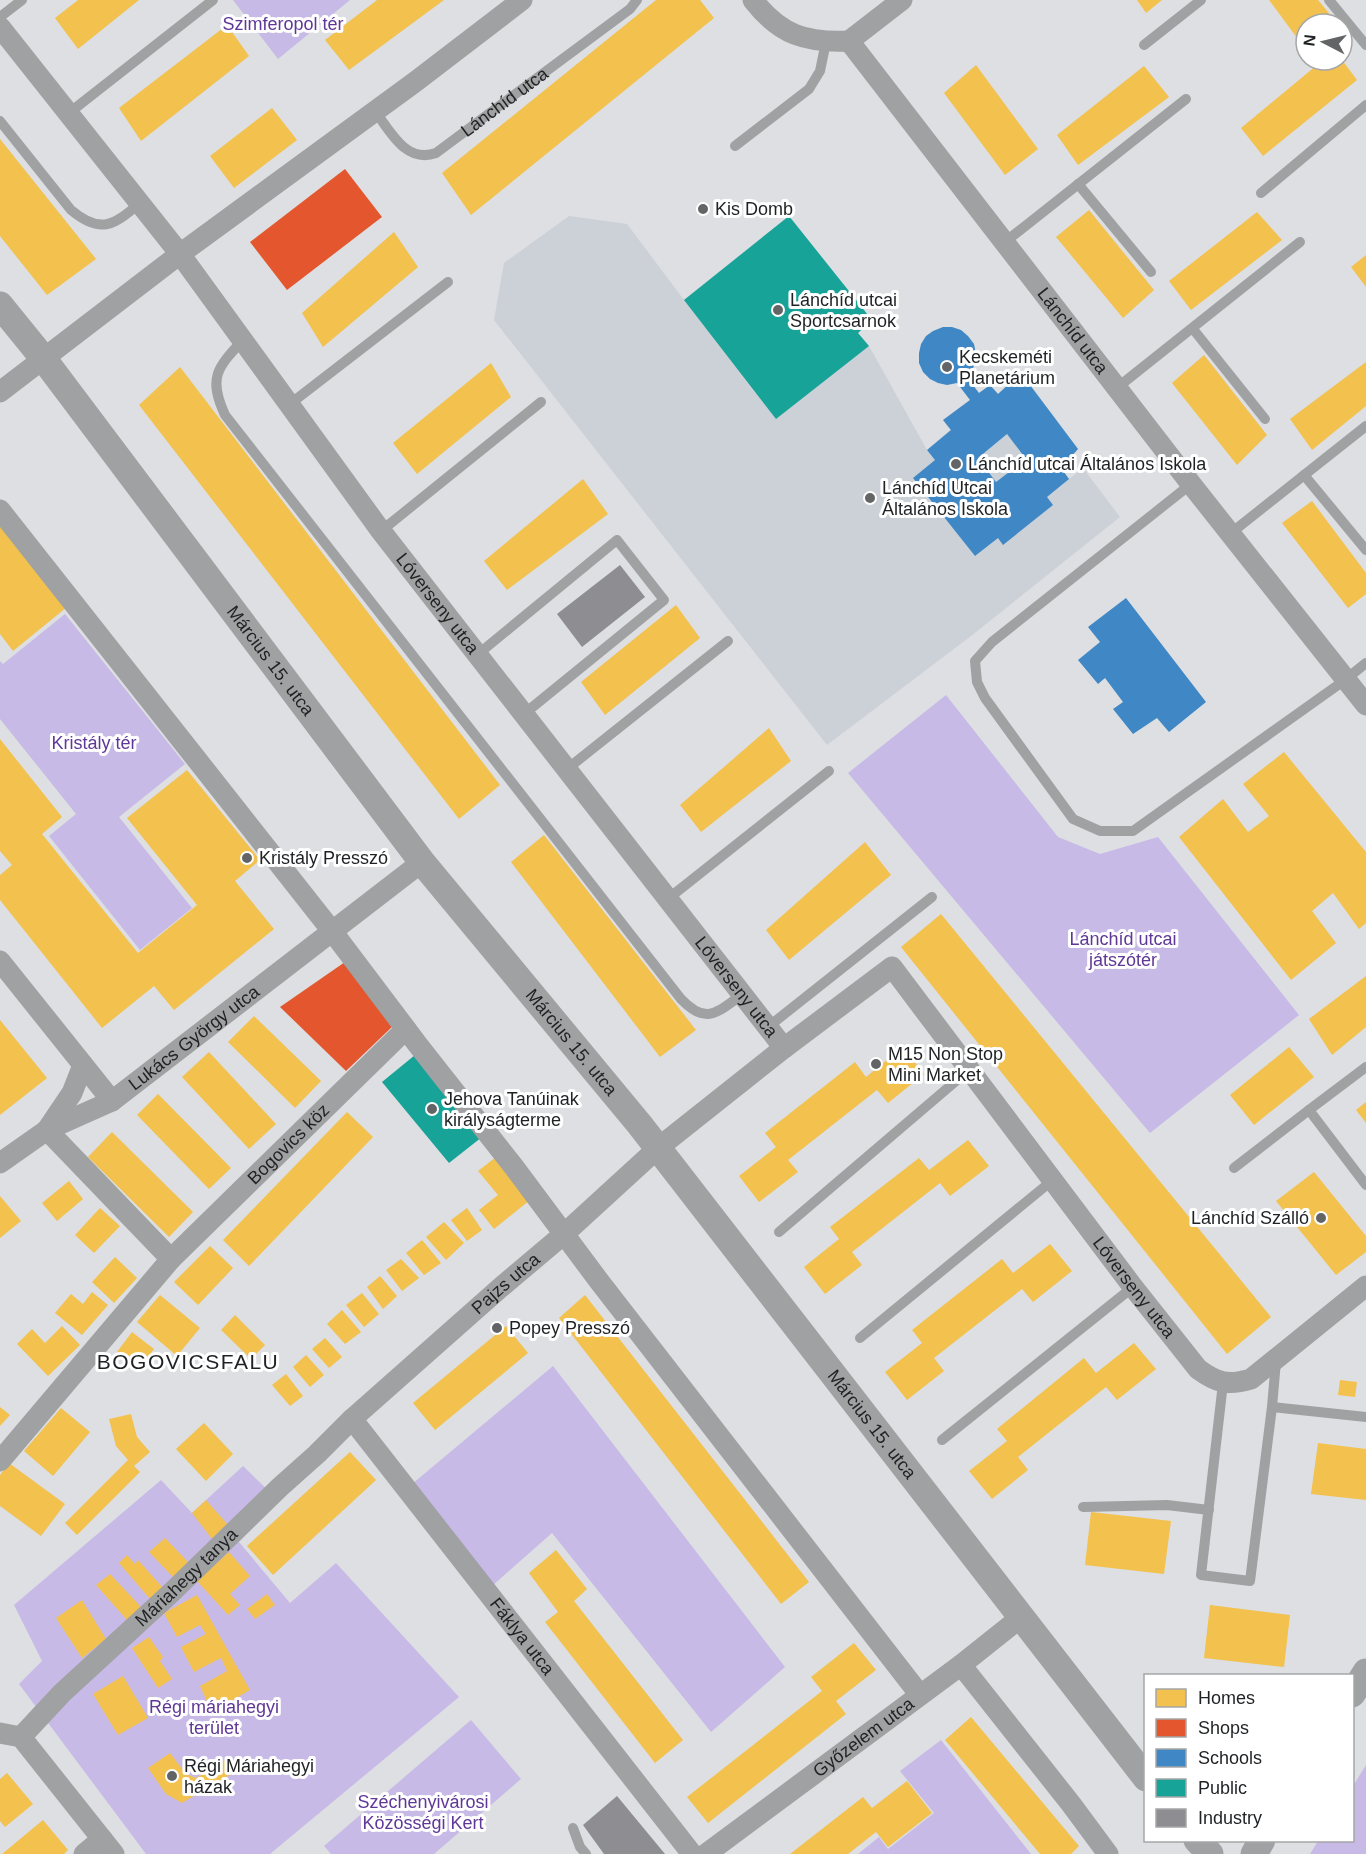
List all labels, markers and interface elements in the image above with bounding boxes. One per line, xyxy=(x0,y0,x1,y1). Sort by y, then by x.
north arrow xyxy=(1294,12,1354,72)
park label: Szimferopol tér xyxy=(222,14,344,34)
text: N xyxy=(1300,33,1319,47)
street label: Lánchíd utca xyxy=(457,63,553,141)
place label: Kis Domb xyxy=(715,199,793,219)
marker: Kis Domb xyxy=(696,202,710,216)
street label: Lánchíd utca xyxy=(1033,284,1113,378)
place label: Lánchíd utcai Sportcsarnok xyxy=(790,290,897,331)
marker: Lánchíd utcai Sportcsarnok xyxy=(771,303,785,317)
place label: Kecskeméti Planetárium xyxy=(959,347,1055,388)
marker: Kecskeméti Planetárium xyxy=(940,360,954,374)
place label: Lánchíd utcai Általános Iskola xyxy=(968,454,1207,474)
marker: Lánchíd utcai Általános Iskola xyxy=(949,457,963,471)
place label: Lánchíd Utcai Általános Iskola xyxy=(882,478,1009,519)
marker: Lánchíd Utcai Általános Iskola xyxy=(863,491,877,505)
street label: Lóverseny utca xyxy=(392,549,484,659)
street label: Március 15. utca xyxy=(223,602,319,720)
park label: Kristály tér xyxy=(51,733,137,753)
place label: Kristály Presszó xyxy=(259,848,388,868)
marker: Kristály Presszó xyxy=(240,851,254,865)
park label: Lánchíd utcai játszótér xyxy=(1069,929,1177,970)
street label: Lóverseny utca xyxy=(691,933,782,1042)
street label: Lukács György utca xyxy=(125,981,264,1094)
street label: Március 15. utca xyxy=(522,985,622,1100)
place label: M15 Non Stop Mini Market xyxy=(888,1044,1003,1085)
marker: M15 Non Stop Mini Market xyxy=(869,1057,883,1071)
place label: Jehova Tanúinak királyságterme xyxy=(444,1089,580,1130)
street label: Bogovics köz xyxy=(244,1100,333,1188)
marker: Jehova Tanúinak királyságterme xyxy=(425,1102,439,1116)
place label: Lánchíd Szálló xyxy=(1191,1208,1309,1228)
marker: Lánchíd Szálló xyxy=(1314,1211,1328,1225)
street label: Lóverseny utca xyxy=(1089,1233,1180,1343)
street label: Pajzs utca xyxy=(468,1248,544,1318)
place label: Popey Presszó xyxy=(509,1318,630,1338)
marker: Popey Presszó xyxy=(490,1321,504,1335)
district label: BOGOVICSFALU xyxy=(97,1350,279,1373)
street label: Március 15. utca xyxy=(823,1366,921,1483)
street label: Máriahegy tanya xyxy=(131,1523,242,1631)
street label: Fáklya utca xyxy=(486,1594,559,1680)
legend xyxy=(1144,1674,1354,1842)
text: Homes xyxy=(1198,1688,1255,1708)
street label: Győzelem utca xyxy=(809,1693,918,1781)
park label: Régi máriahegyi terület xyxy=(149,1697,279,1738)
text: Shops xyxy=(1198,1718,1249,1738)
text: Schools xyxy=(1198,1748,1262,1768)
place label: Régi Máriahegyi házak xyxy=(184,1756,314,1797)
marker: Régi Máriahegyi házak xyxy=(165,1769,179,1783)
text: Public xyxy=(1198,1778,1247,1798)
park label: Széchenyivárosi Közösségi Kert xyxy=(357,1792,489,1833)
text: Industry xyxy=(1198,1808,1262,1828)

